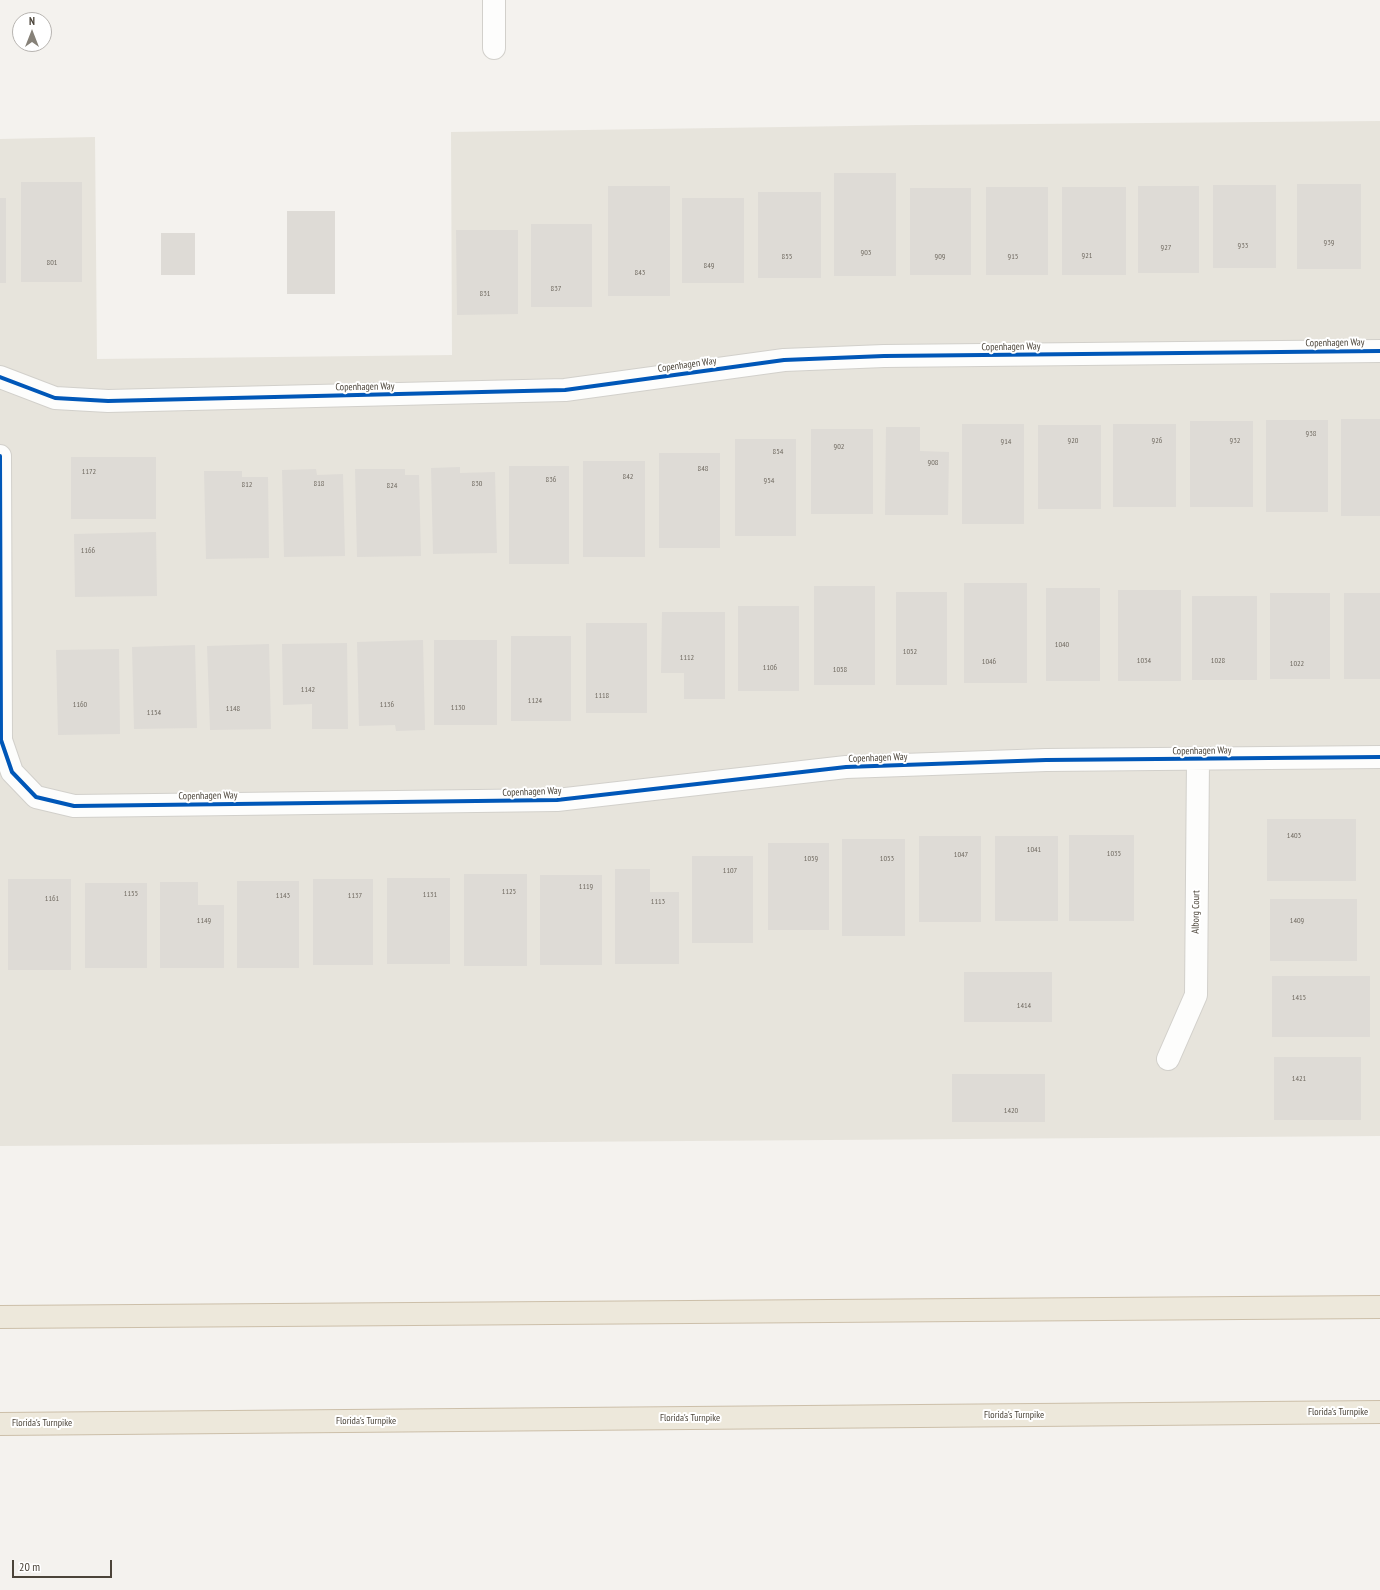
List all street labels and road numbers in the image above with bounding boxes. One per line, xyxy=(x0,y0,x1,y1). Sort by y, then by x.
street label: Copenhagen Way xyxy=(1305,336,1365,350)
street label: Copenhagen Way xyxy=(981,340,1041,354)
street label: Copenhagen Way xyxy=(657,355,717,375)
street label: Copenhagen Way xyxy=(335,380,395,394)
street label: Copenhagen Way xyxy=(1172,744,1232,758)
street label: Copenhagen Way xyxy=(848,751,908,765)
street label: Copenhagen Way xyxy=(502,785,562,799)
street label: Copenhagen Way xyxy=(178,789,238,803)
street label: Alborg Court xyxy=(1190,890,1202,934)
street label: Florida's Turnpike xyxy=(1308,1406,1368,1418)
street label: Florida's Turnpike xyxy=(984,1409,1044,1421)
street label: Florida's Turnpike xyxy=(660,1412,720,1424)
street label: Florida's Turnpike xyxy=(336,1415,396,1427)
street label: Florida's Turnpike xyxy=(12,1417,72,1429)

